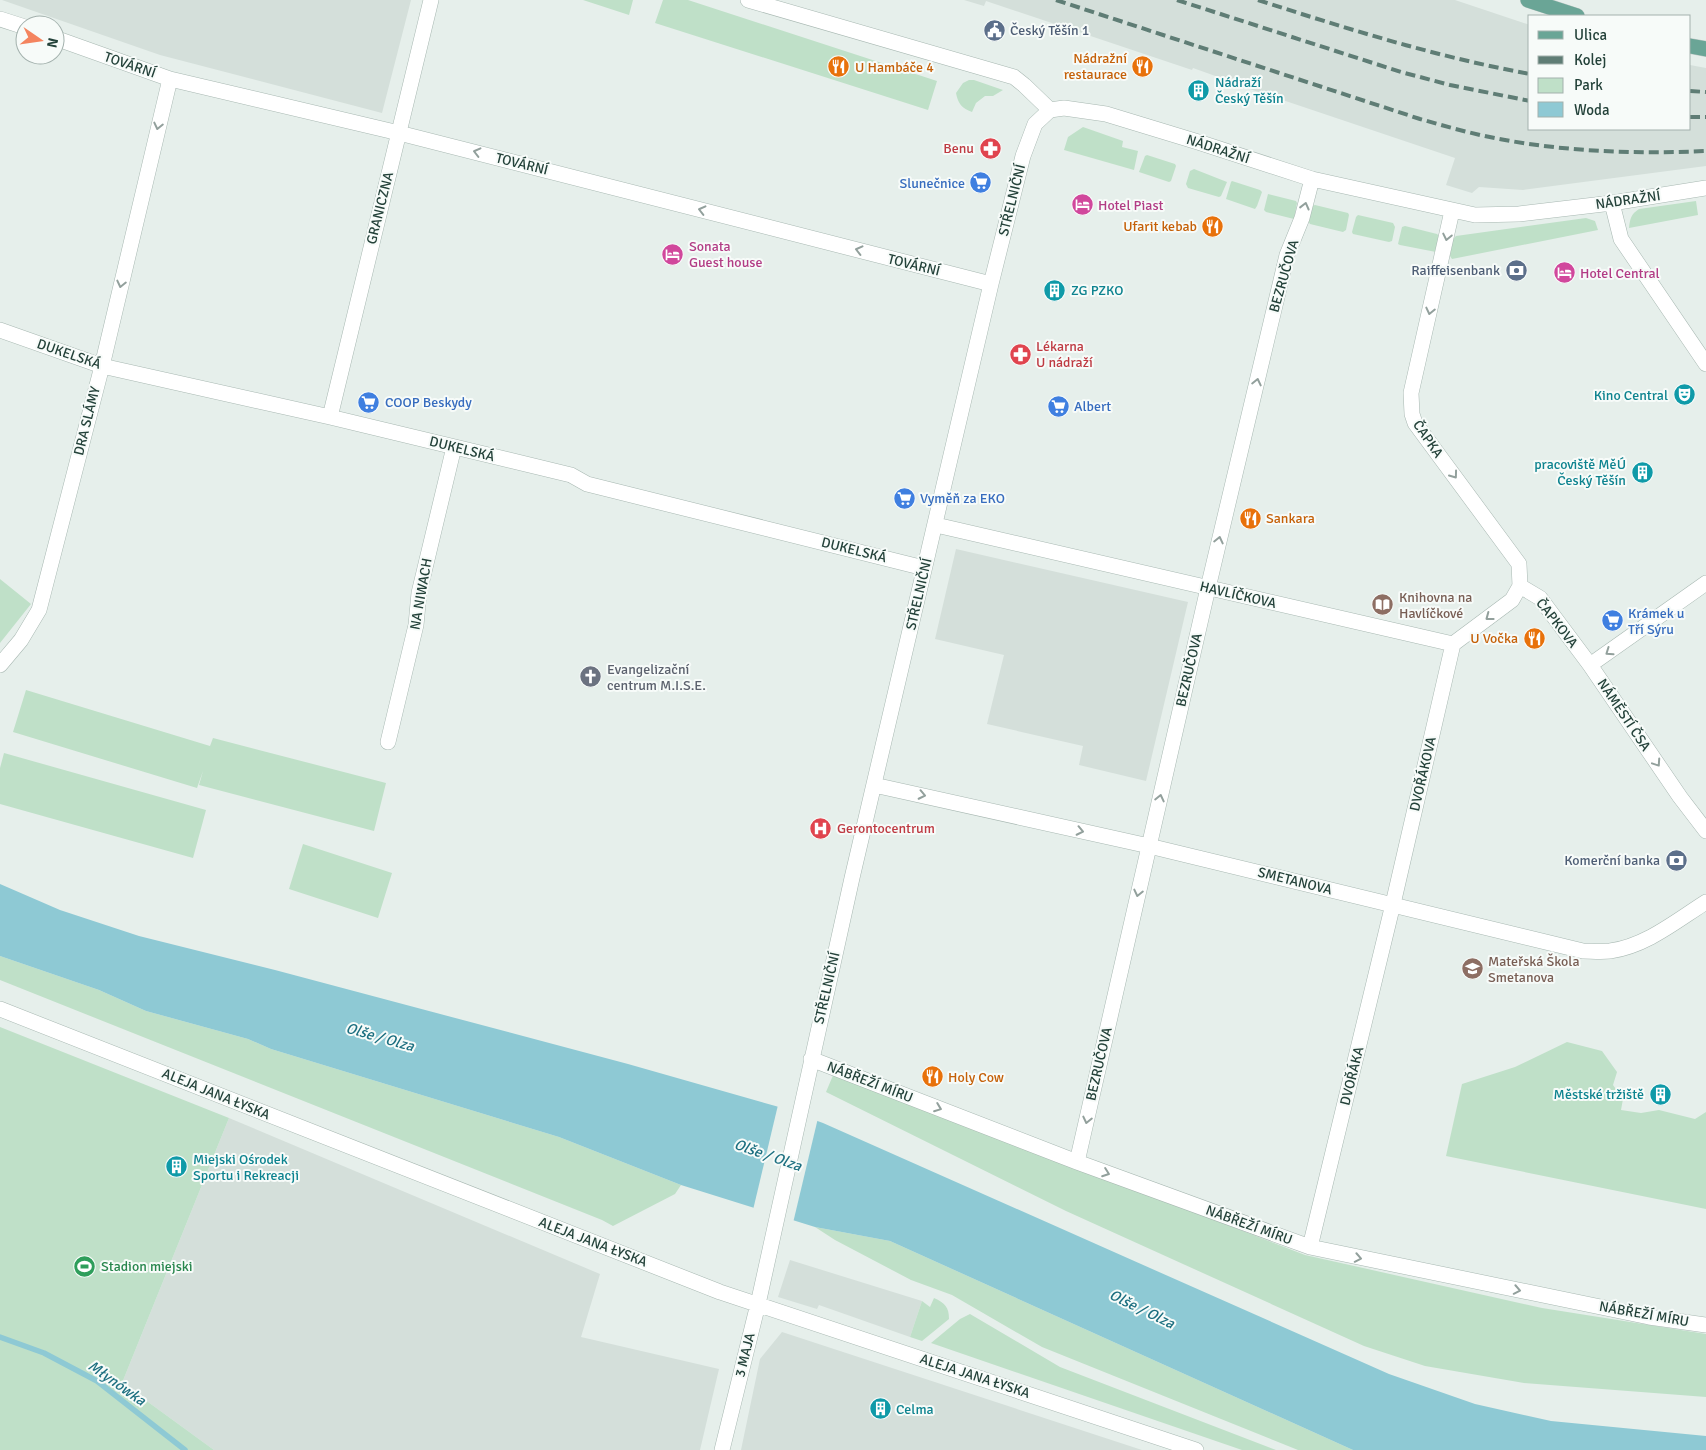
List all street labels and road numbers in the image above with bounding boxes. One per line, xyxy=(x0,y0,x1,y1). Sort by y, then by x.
street label: TOVÁRNÍ xyxy=(102,48,159,82)
street label: NÁDRAŽNÍ xyxy=(1184,131,1253,167)
street label: TOVÁRNÍ xyxy=(494,149,551,179)
street label: STŘELNIČNÍ xyxy=(995,161,1029,238)
street label: GRANICZNA xyxy=(363,170,397,246)
street label: NÁDRAŽNÍ xyxy=(1594,187,1663,213)
street label: BEZRUČOVA xyxy=(1265,237,1303,314)
street label: TOVÁRNÍ xyxy=(886,250,943,280)
street label: DUKELSKÁ xyxy=(35,335,104,373)
street label: DRA SLÁMY xyxy=(70,385,104,457)
street label: ČAPKA xyxy=(1409,417,1447,461)
street label: DUKELSKÁ xyxy=(428,433,497,465)
street label: DUKELSKÁ xyxy=(820,534,889,566)
street label: STŘELNIČNÍ xyxy=(902,555,936,632)
street label: NA NIWACH xyxy=(406,557,436,631)
street label: HAVLÍČKOVA xyxy=(1198,578,1278,612)
street label: ČAPKOVA xyxy=(1532,595,1582,651)
street label: BEZRUČOVA xyxy=(1172,631,1206,708)
street label: NÁMĚSTÍ ČSA xyxy=(1594,676,1655,755)
street label: DVOŘÁKOVA xyxy=(1406,735,1440,813)
street label: SMETANOVA xyxy=(1256,864,1334,899)
street label: STŘELNIČNÍ xyxy=(810,949,844,1026)
street label: BEZRUČOVA xyxy=(1082,1025,1116,1102)
street label: DVOŘÁKA xyxy=(1337,1044,1368,1107)
street label: NÁBŘEŽÍ MÍRU xyxy=(825,1058,915,1106)
street label: ALEJA JANA ŁYSKA xyxy=(160,1065,273,1124)
street label: NÁBŘEŽÍ MÍRU xyxy=(1203,1201,1295,1249)
street label: ALEJA JANA ŁYSKA xyxy=(536,1213,650,1271)
street label: NÁBŘEŽÍ MÍRU xyxy=(1598,1298,1690,1330)
street label: 3 MAJA xyxy=(731,1331,759,1379)
street label: ALEJA JANA ŁYSKA xyxy=(918,1350,1033,1402)

